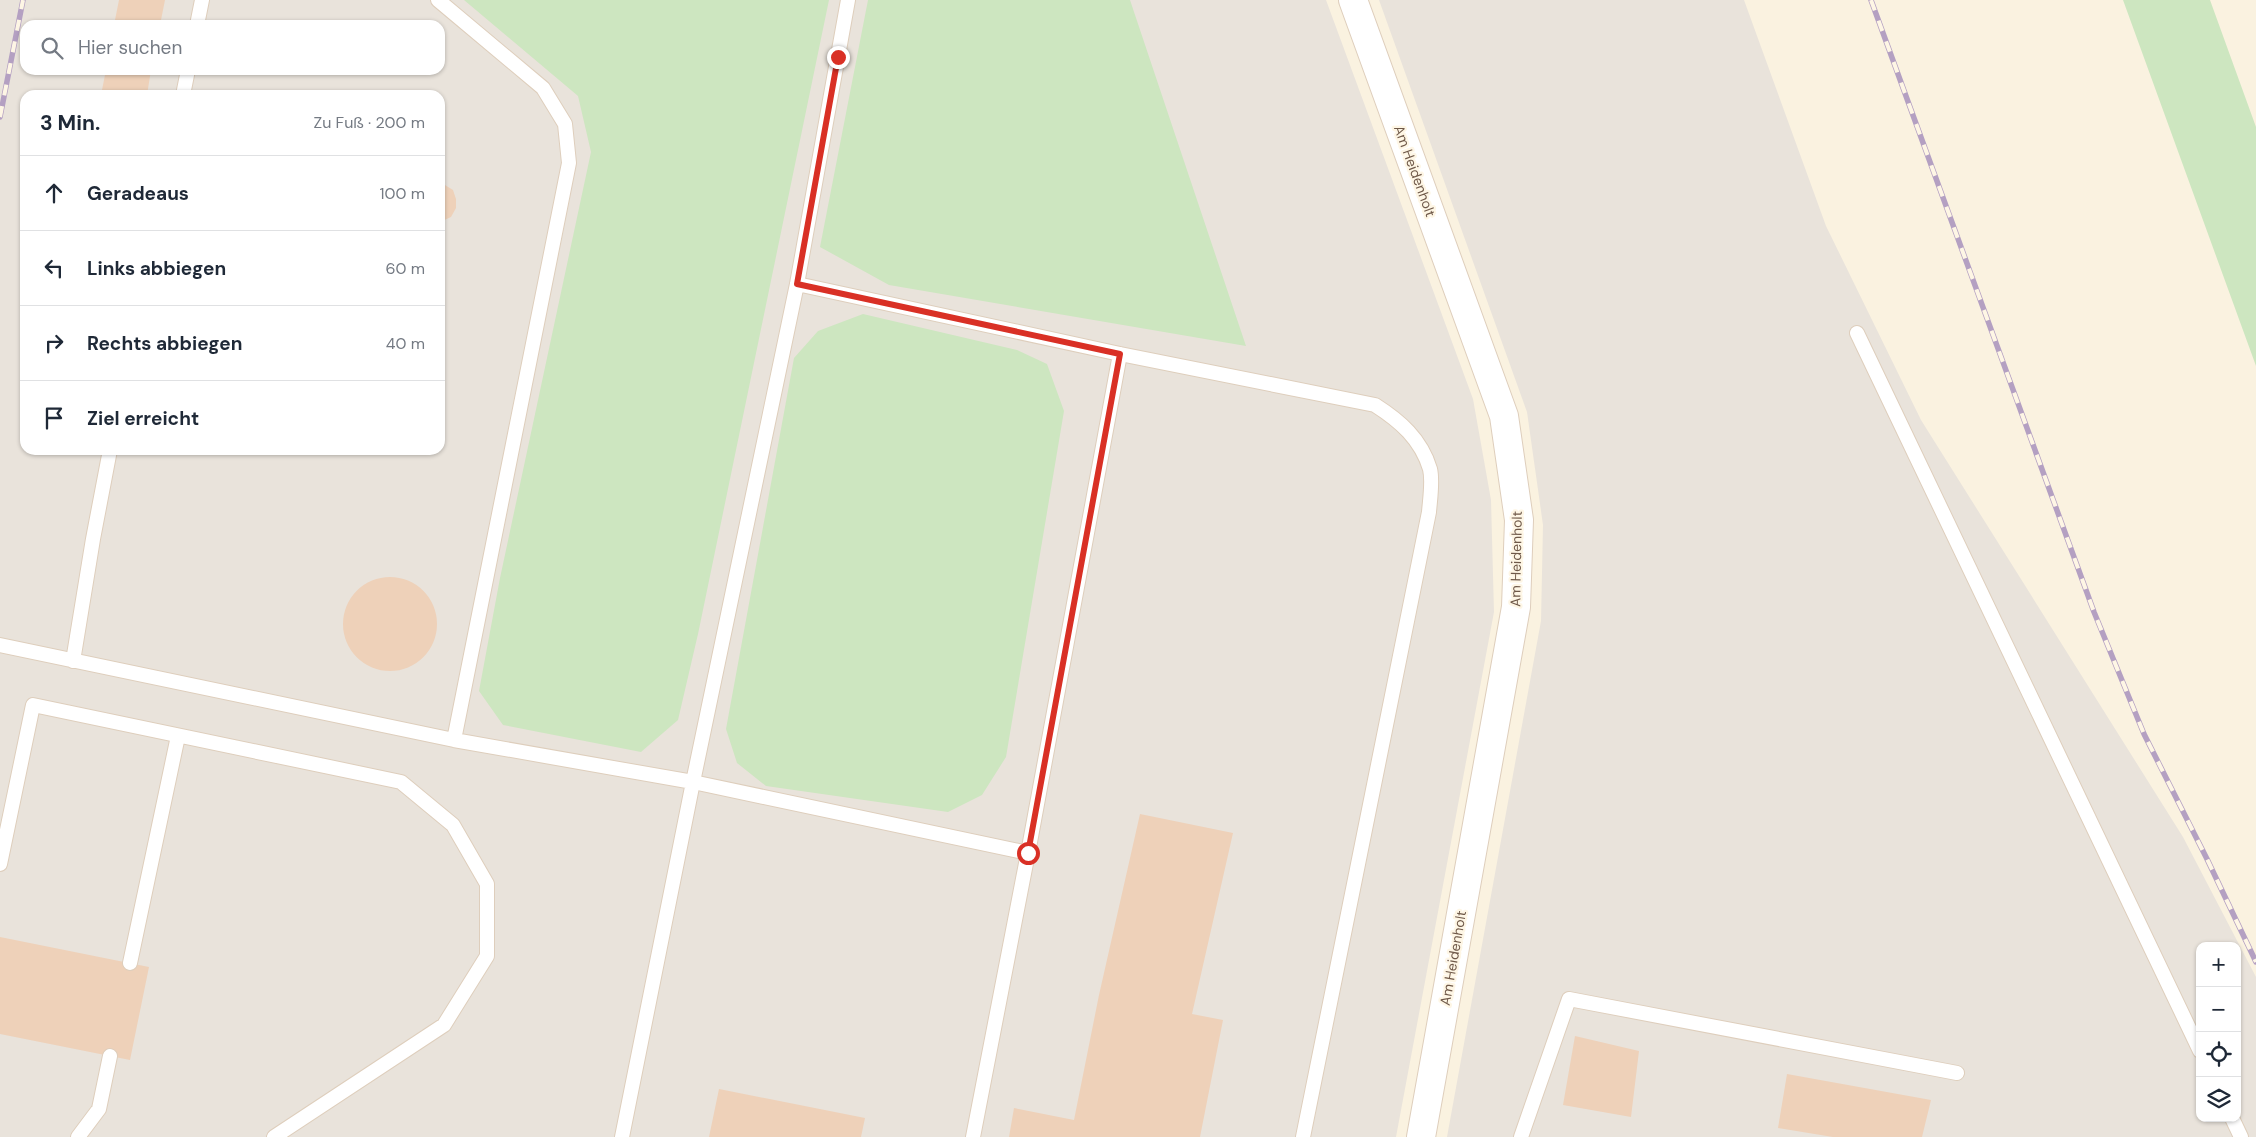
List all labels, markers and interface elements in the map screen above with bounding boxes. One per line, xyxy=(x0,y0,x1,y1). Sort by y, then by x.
search box xyxy=(20,20,445,75)
icon: search xyxy=(38,34,66,62)
text: Hier suchen xyxy=(78,35,182,60)
route end xyxy=(827,46,850,69)
text: 3 Min. xyxy=(40,109,100,137)
text: Zu Fuß · 200 m xyxy=(314,112,425,133)
street label: Am Heidenholt xyxy=(1390,123,1440,219)
icon: ahead xyxy=(40,179,68,207)
text: Geradeaus xyxy=(87,181,189,206)
text: 100 m xyxy=(380,183,425,204)
icon: left xyxy=(40,254,68,282)
text: Links abbiegen xyxy=(87,256,226,281)
text: 60 m xyxy=(385,258,425,279)
icon: right xyxy=(40,329,68,357)
text: Rechts abbiegen xyxy=(87,331,242,356)
text: 40 m xyxy=(386,333,425,354)
icon: arrive xyxy=(40,404,68,432)
text: Ziel erreicht xyxy=(87,406,199,431)
street label: Am Heidenholt xyxy=(1506,511,1526,607)
route start xyxy=(1017,842,1040,865)
street label: Am Heidenholt xyxy=(1436,909,1470,1007)
map controls xyxy=(2196,942,2241,1122)
button: + xyxy=(2196,942,2241,987)
button: − xyxy=(2196,987,2241,1032)
button: locate xyxy=(2196,1032,2241,1077)
button: layers xyxy=(2196,1077,2241,1122)

